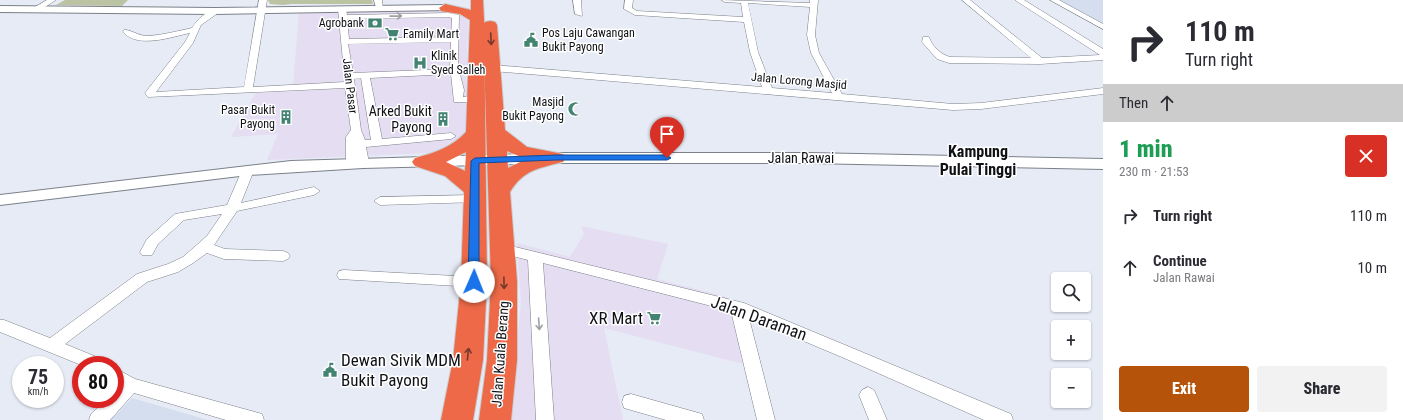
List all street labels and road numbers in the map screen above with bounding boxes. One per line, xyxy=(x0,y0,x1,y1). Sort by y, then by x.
street label: Jalan Pasar xyxy=(340,57,360,115)
street label: Jalan Lorong Masjid xyxy=(751,70,848,92)
street label: Jalan Rawai xyxy=(768,150,834,166)
street label: Jalan Daraman xyxy=(708,291,810,345)
street label: Jalan Kuala Berang xyxy=(488,301,512,407)

